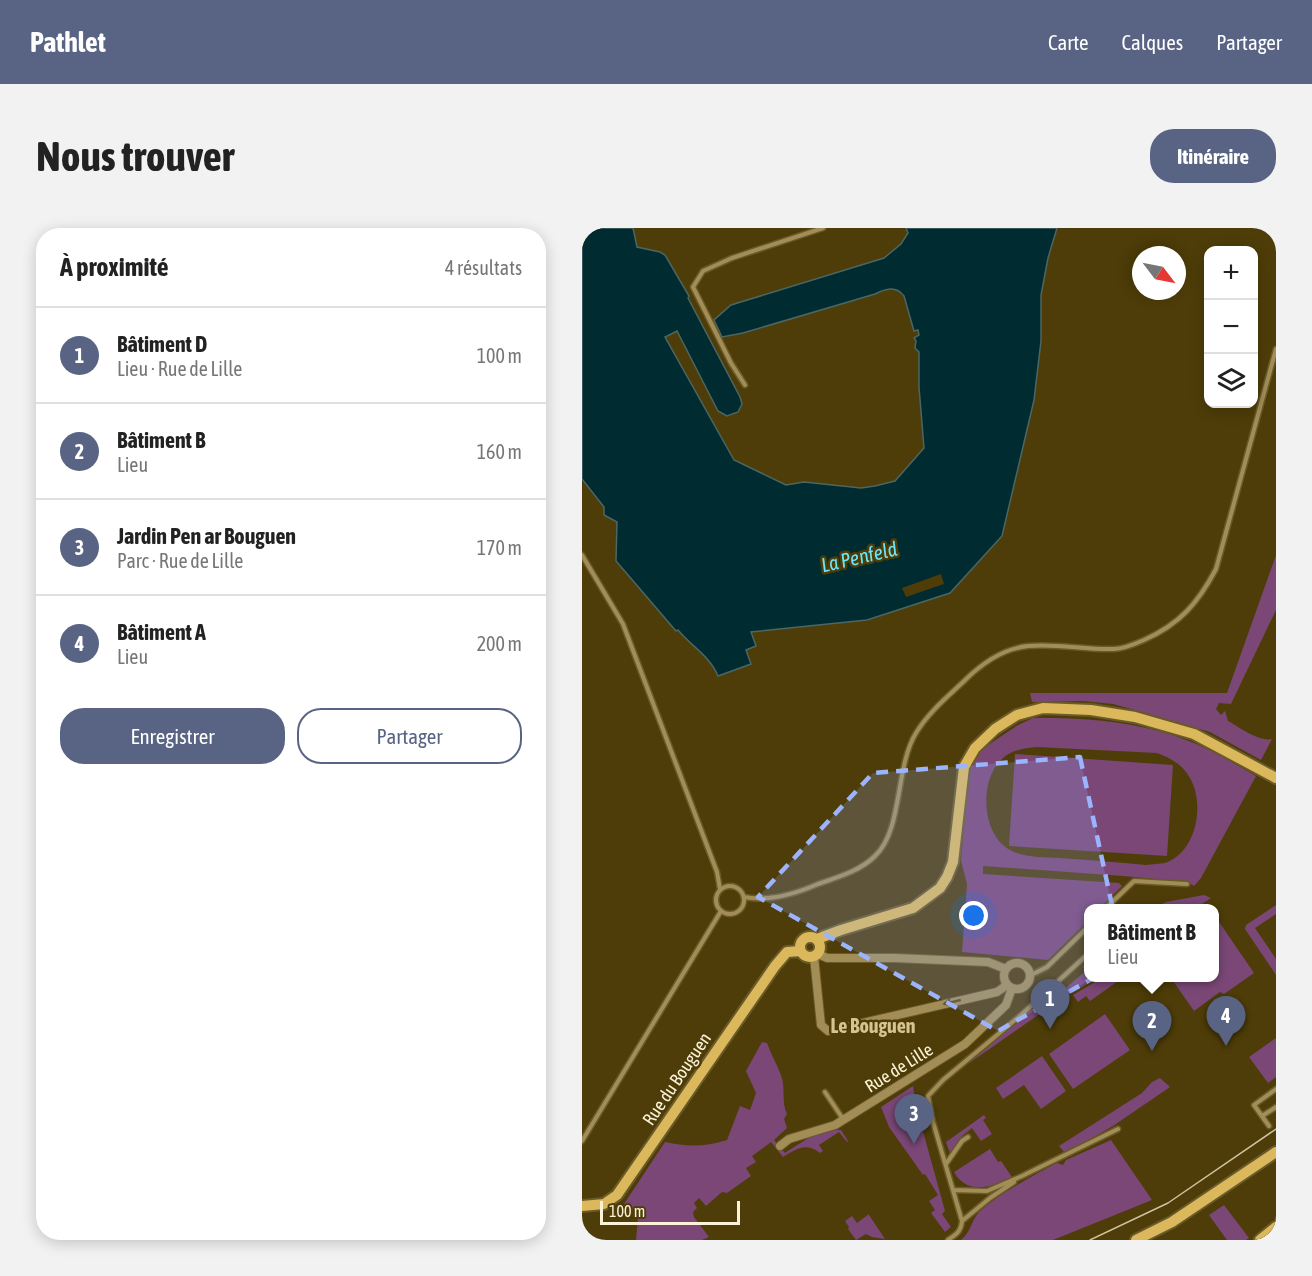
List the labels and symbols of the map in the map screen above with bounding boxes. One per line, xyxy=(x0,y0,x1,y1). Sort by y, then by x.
north arrow xyxy=(1132,246,1186,300)
water label: La Penfeld xyxy=(819,537,900,576)
your location xyxy=(959,901,988,930)
pin: 1 xyxy=(1030,980,1070,1029)
pin: 4 xyxy=(1206,996,1246,1046)
one-way arrow xyxy=(942,998,961,1007)
pin: 2 xyxy=(1132,1002,1172,1051)
district label: Le Bouguen xyxy=(830,1014,916,1037)
street label: Rue du Bouguen xyxy=(638,1028,715,1129)
street label: Rue de Lille xyxy=(861,1038,937,1097)
pin: 3 xyxy=(894,1094,934,1144)
scale bar xyxy=(600,1198,740,1226)

